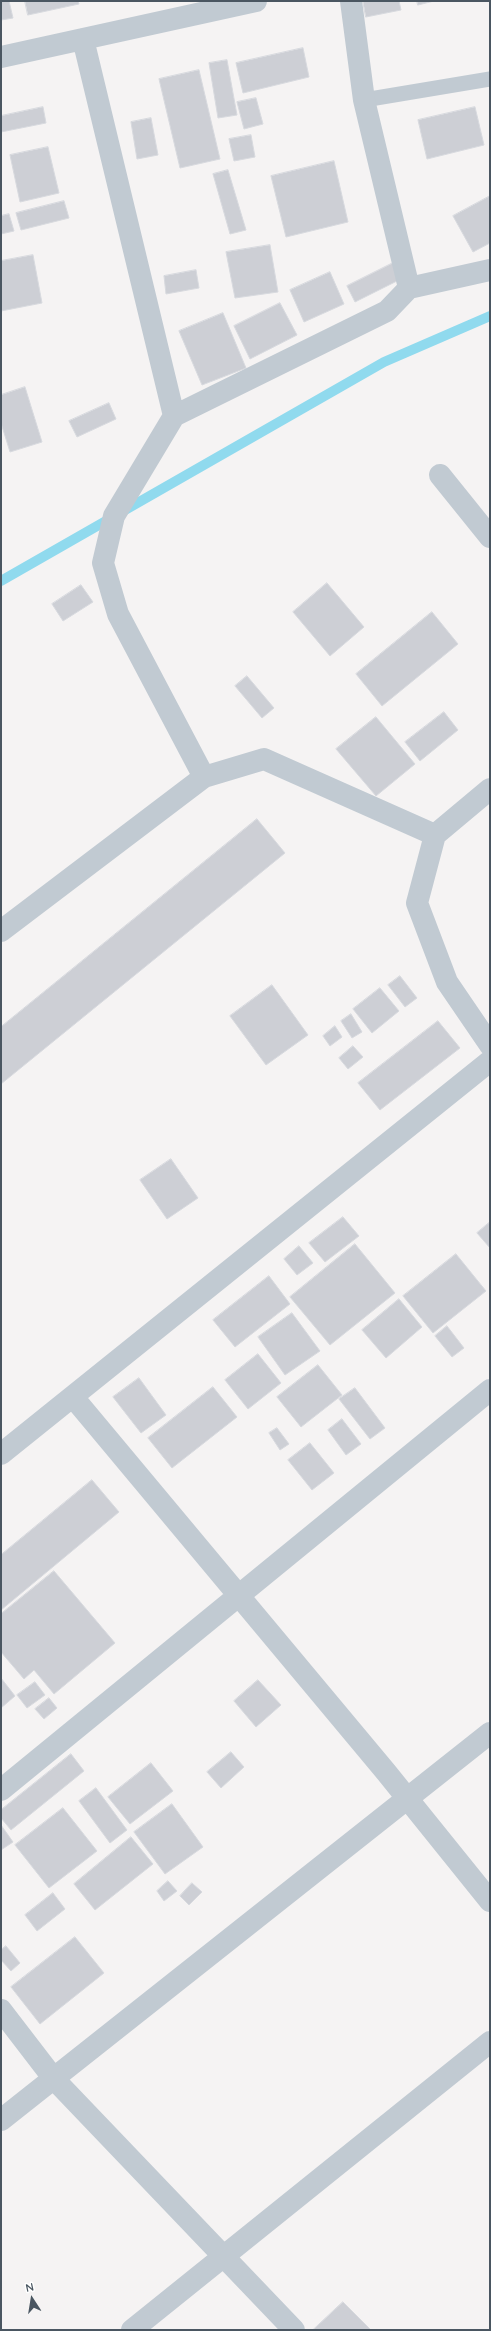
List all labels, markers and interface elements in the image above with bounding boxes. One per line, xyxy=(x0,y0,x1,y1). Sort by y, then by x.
north arrow xyxy=(12,2279,52,2319)
text: N xyxy=(24,2280,35,2295)

